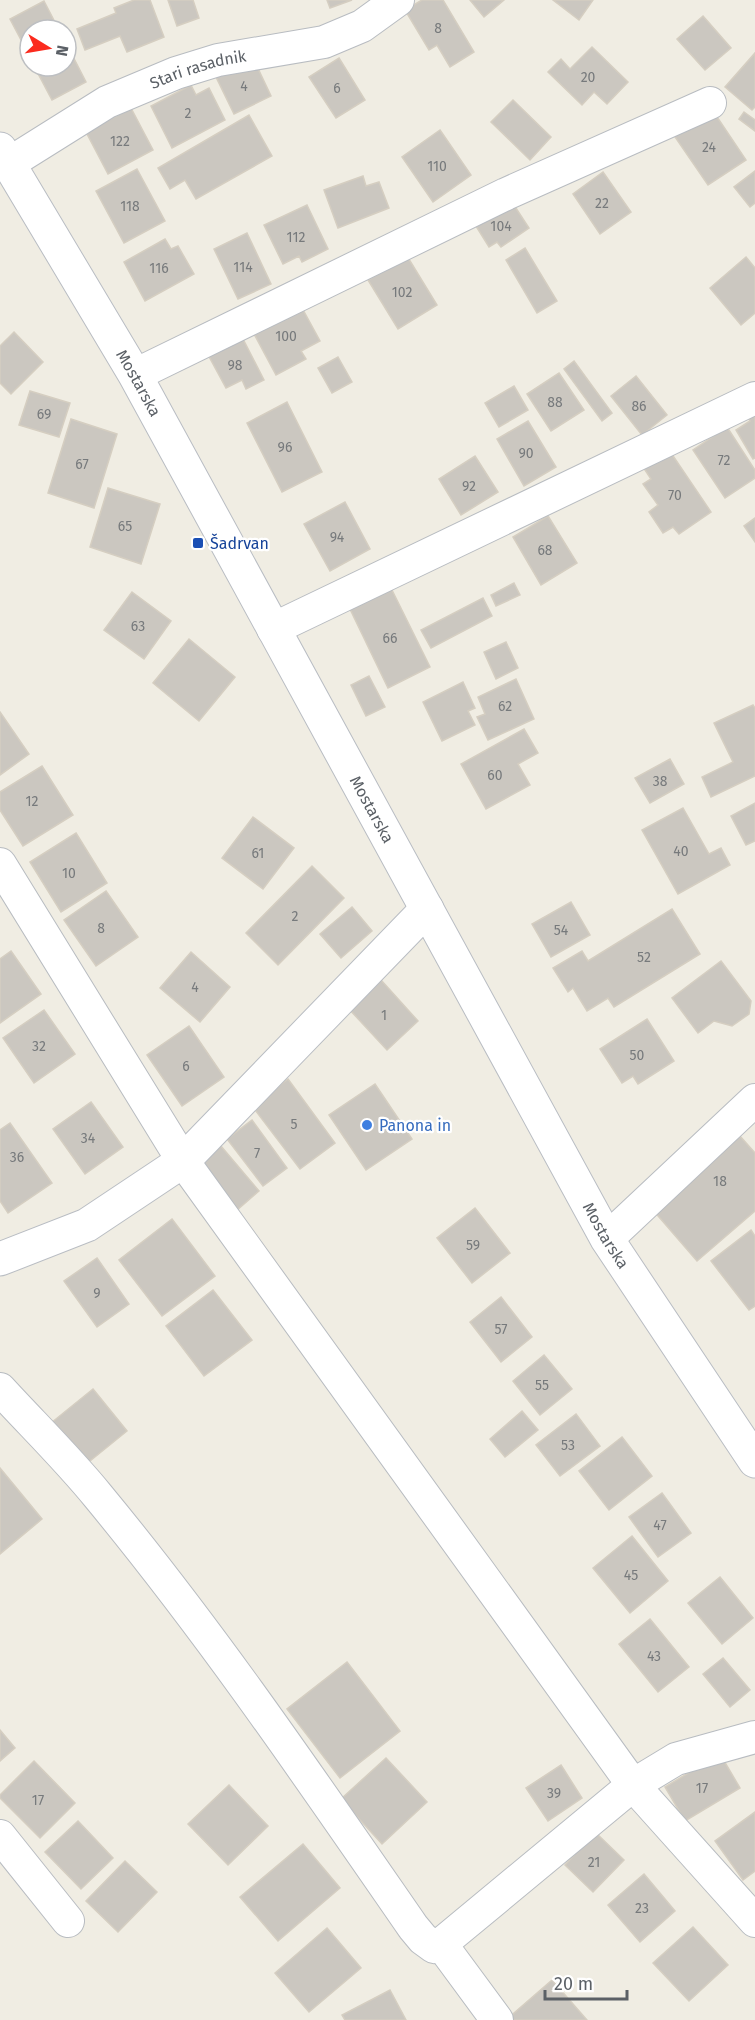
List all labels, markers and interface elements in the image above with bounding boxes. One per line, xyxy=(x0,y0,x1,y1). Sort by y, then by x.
north arrow xyxy=(18,18,78,78)
house number: 8 xyxy=(434,20,442,37)
text: N xyxy=(52,44,73,58)
street label: Stari rasadnik xyxy=(147,46,248,92)
house number: 20 xyxy=(581,69,596,86)
house number: 4 xyxy=(240,78,248,95)
house number: 6 xyxy=(333,80,341,97)
house number: 2 xyxy=(185,105,192,122)
house number: 122 xyxy=(110,133,130,150)
house number: 24 xyxy=(702,139,717,156)
house number: 110 xyxy=(427,158,447,175)
house number: 22 xyxy=(595,195,609,212)
house number: 118 xyxy=(120,198,140,215)
house number: 104 xyxy=(490,218,512,235)
house number: 112 xyxy=(287,229,305,246)
house number: 114 xyxy=(233,259,253,276)
house number: 116 xyxy=(149,260,169,277)
house number: 102 xyxy=(392,284,412,301)
house number: 100 xyxy=(275,328,297,345)
street label: Mostarska xyxy=(112,346,165,420)
house number: 98 xyxy=(227,357,243,374)
house number: 88 xyxy=(547,394,563,411)
house number: 86 xyxy=(631,398,647,415)
house number: 69 xyxy=(37,406,51,423)
house number: 96 xyxy=(278,439,292,456)
house number: 90 xyxy=(518,445,534,462)
house number: 72 xyxy=(718,452,731,469)
house number: 67 xyxy=(75,456,89,473)
house number: 92 xyxy=(462,478,476,495)
house number: 70 xyxy=(668,487,682,504)
house number: 65 xyxy=(118,518,132,535)
house number: 94 xyxy=(330,529,345,546)
place label: Šadrvan xyxy=(210,533,269,553)
marker: Šadrvan xyxy=(191,536,205,550)
house number: 68 xyxy=(537,542,553,559)
house number: 63 xyxy=(131,618,145,635)
house number: 66 xyxy=(383,630,397,647)
house number: 62 xyxy=(498,698,512,715)
house number: 60 xyxy=(487,767,503,784)
street label: Mostarska xyxy=(346,772,398,846)
house number: 38 xyxy=(653,773,668,790)
house number: 12 xyxy=(26,793,39,810)
house number: 40 xyxy=(673,843,689,860)
house number: 61 xyxy=(252,845,264,862)
house number: 10 xyxy=(62,865,76,882)
house number: 2 xyxy=(292,908,299,925)
house number: 8 xyxy=(97,920,105,937)
house number: 54 xyxy=(554,922,569,939)
house number: 52 xyxy=(637,949,651,966)
house number: 4 xyxy=(191,979,199,996)
house number: 1 xyxy=(381,1007,387,1024)
house number: 32 xyxy=(32,1038,46,1055)
house number: 50 xyxy=(630,1047,645,1064)
house number: 6 xyxy=(182,1058,190,1075)
house number: 5 xyxy=(290,1116,298,1133)
place label: Panona in xyxy=(379,1116,451,1135)
marker: Panona in xyxy=(360,1118,374,1132)
house number: 34 xyxy=(81,1130,96,1147)
house number: 7 xyxy=(254,1145,260,1162)
house number: 36 xyxy=(10,1149,24,1166)
house number: 18 xyxy=(713,1173,727,1190)
street label: Mostarska xyxy=(579,1199,633,1272)
house number: 59 xyxy=(466,1237,480,1254)
house number: 9 xyxy=(93,1285,101,1302)
house number: 57 xyxy=(495,1321,507,1338)
house number: 55 xyxy=(535,1377,549,1394)
house number: 53 xyxy=(561,1437,575,1454)
house number: 47 xyxy=(653,1517,667,1534)
house number: 45 xyxy=(624,1567,638,1584)
house number: 43 xyxy=(647,1648,661,1665)
house number: 17 xyxy=(696,1780,708,1797)
house number: 39 xyxy=(547,1785,561,1802)
house number: 17 xyxy=(32,1792,44,1809)
house number: 21 xyxy=(588,1854,600,1871)
house number: 23 xyxy=(635,1900,649,1917)
scale bar xyxy=(545,1963,628,2001)
text: 20 m xyxy=(554,1973,593,1995)

